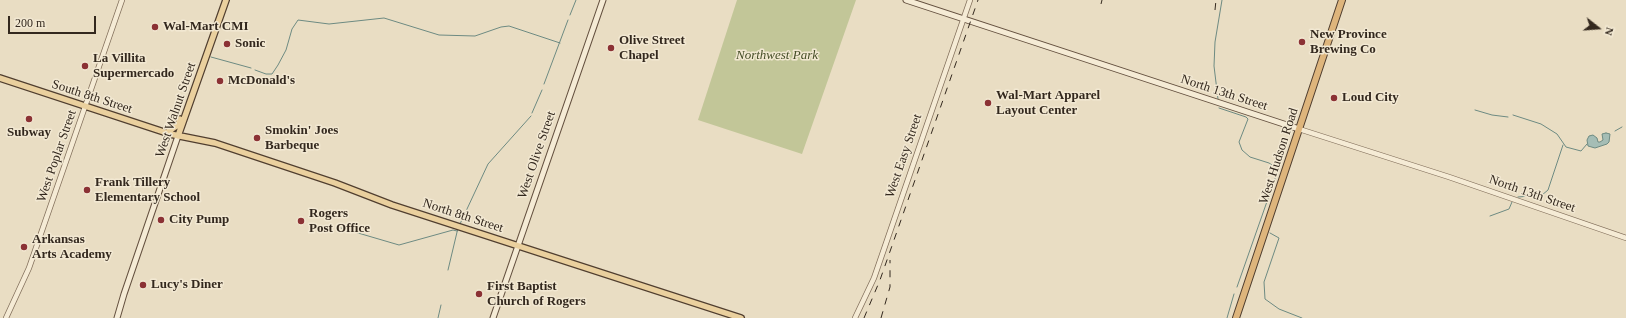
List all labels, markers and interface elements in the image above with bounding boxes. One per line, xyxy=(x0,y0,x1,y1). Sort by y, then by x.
scale bar xyxy=(10,8,98,34)
north arrow xyxy=(1578,8,1618,48)
text: 200 m xyxy=(15,16,45,30)
place label: Wal-Mart CMI xyxy=(163,19,249,35)
marker: Wal-Mart CMI xyxy=(150,22,160,32)
text: N xyxy=(1603,26,1616,37)
place label: New Province Brewing Co xyxy=(1310,27,1387,58)
place label: Olive Street Chapel xyxy=(619,33,685,64)
place label: Sonic xyxy=(235,36,265,52)
marker: New Province Brewing Co xyxy=(1297,37,1307,47)
marker: Sonic xyxy=(222,39,232,49)
marker: Olive Street Chapel xyxy=(606,43,616,53)
park label: Northwest Park xyxy=(736,48,818,64)
place label: La Villita Supermercado xyxy=(93,51,174,82)
street label: West Walnut Street xyxy=(152,60,200,160)
marker: La Villita Supermercado xyxy=(80,61,90,71)
street label: North 13th Street xyxy=(1179,72,1269,114)
place label: McDonald's xyxy=(228,73,295,89)
marker: McDonald's xyxy=(215,76,225,86)
street label: South 8th Street xyxy=(50,77,134,117)
place label: Wal-Mart Apparel Layout Center xyxy=(996,88,1100,119)
place label: Loud City xyxy=(1342,90,1399,106)
marker: Loud City xyxy=(1329,93,1339,103)
marker: Wal-Mart Apparel Layout Center xyxy=(983,98,993,108)
street label: West Hudson Road xyxy=(1256,106,1302,206)
street label: West Poplar Street xyxy=(34,108,80,204)
street label: West Olive Street xyxy=(515,109,559,201)
street label: West Easy Street xyxy=(882,112,926,200)
marker: Subway xyxy=(24,114,34,124)
place label: Smokin' Joes Barbeque xyxy=(265,123,338,154)
place label: Subway xyxy=(7,125,51,141)
marker: Smokin' Joes Barbeque xyxy=(252,133,262,143)
street label: North 13th Street xyxy=(1487,172,1577,216)
place label: Frank Tillery Elementary School xyxy=(95,175,200,206)
marker: Frank Tillery Elementary School xyxy=(82,185,92,195)
street label: North 8th Street xyxy=(421,196,505,236)
place label: Rogers Post Office xyxy=(309,206,370,237)
place label: City Pump xyxy=(169,212,229,228)
marker: City Pump xyxy=(156,215,166,225)
marker: Rogers Post Office xyxy=(296,216,306,226)
place label: Arkansas Arts Academy xyxy=(32,232,112,263)
marker: Arkansas Arts Academy xyxy=(19,242,29,252)
place label: Lucy's Diner xyxy=(151,277,223,293)
place label: First Baptist Church of Rogers xyxy=(487,279,586,310)
marker: Lucy's Diner xyxy=(138,280,148,290)
marker: First Baptist Church of Rogers xyxy=(474,289,484,299)

